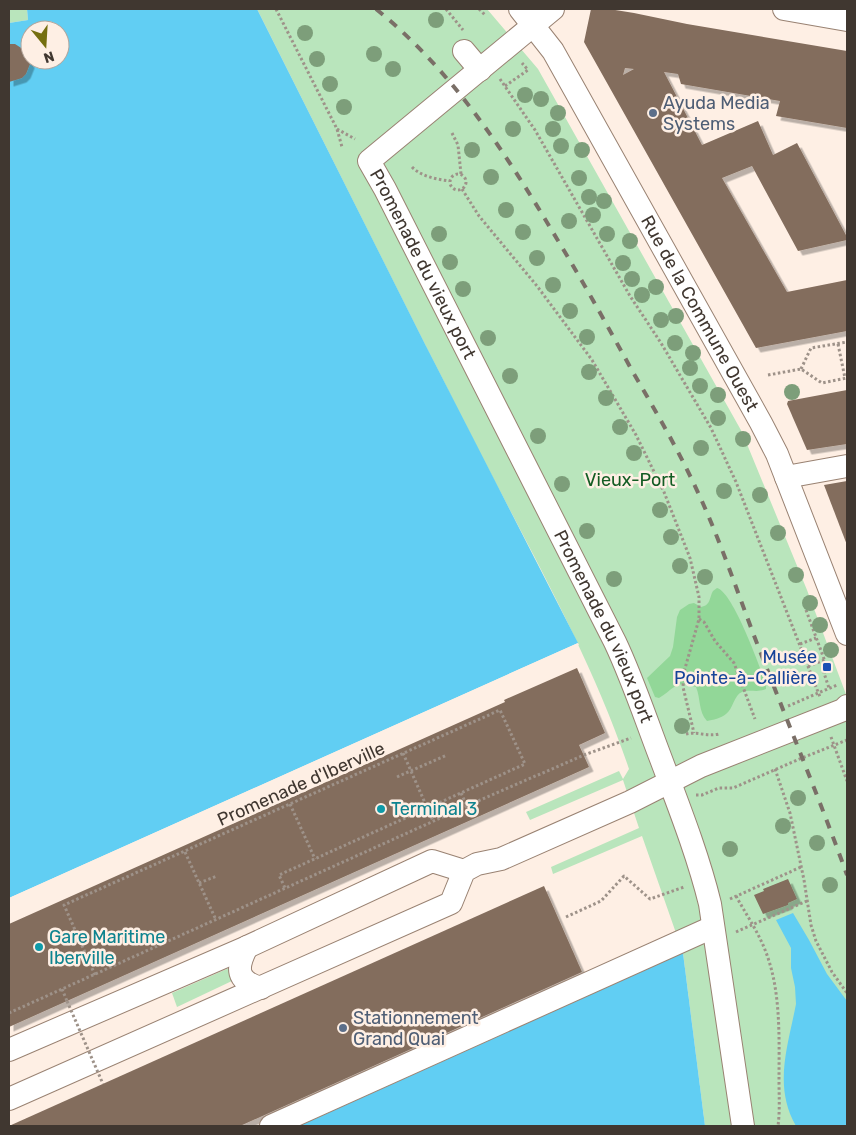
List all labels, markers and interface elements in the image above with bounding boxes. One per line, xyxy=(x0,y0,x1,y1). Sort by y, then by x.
north arrow xyxy=(20,20,70,70)
text: N xyxy=(41,47,56,67)
place label: Ayuda Media Systems xyxy=(663,92,770,135)
marker: Ayuda Media Systems xyxy=(647,107,659,119)
street label: Promenade du vieux port xyxy=(365,165,481,363)
street label: Rue de la Commune Ouest xyxy=(636,211,763,415)
park label: Vieux-Port xyxy=(585,469,675,491)
street label: Promenade du vieux port xyxy=(549,526,658,726)
place label: Musée Pointe-à-Callière xyxy=(674,646,817,689)
marker: Musée Pointe-à-Callière xyxy=(821,661,833,673)
street label: Promenade d'Iberville xyxy=(214,737,388,831)
place label: Terminal 3 xyxy=(391,798,477,820)
marker: Terminal 3 xyxy=(375,803,387,815)
place label: Gare Maritime Iberville xyxy=(49,926,165,969)
marker: Gare Maritime Iberville xyxy=(33,941,45,953)
place label: Stationnement Grand Quai xyxy=(353,1007,479,1050)
marker: Stationnement Grand Quai xyxy=(337,1022,349,1034)

